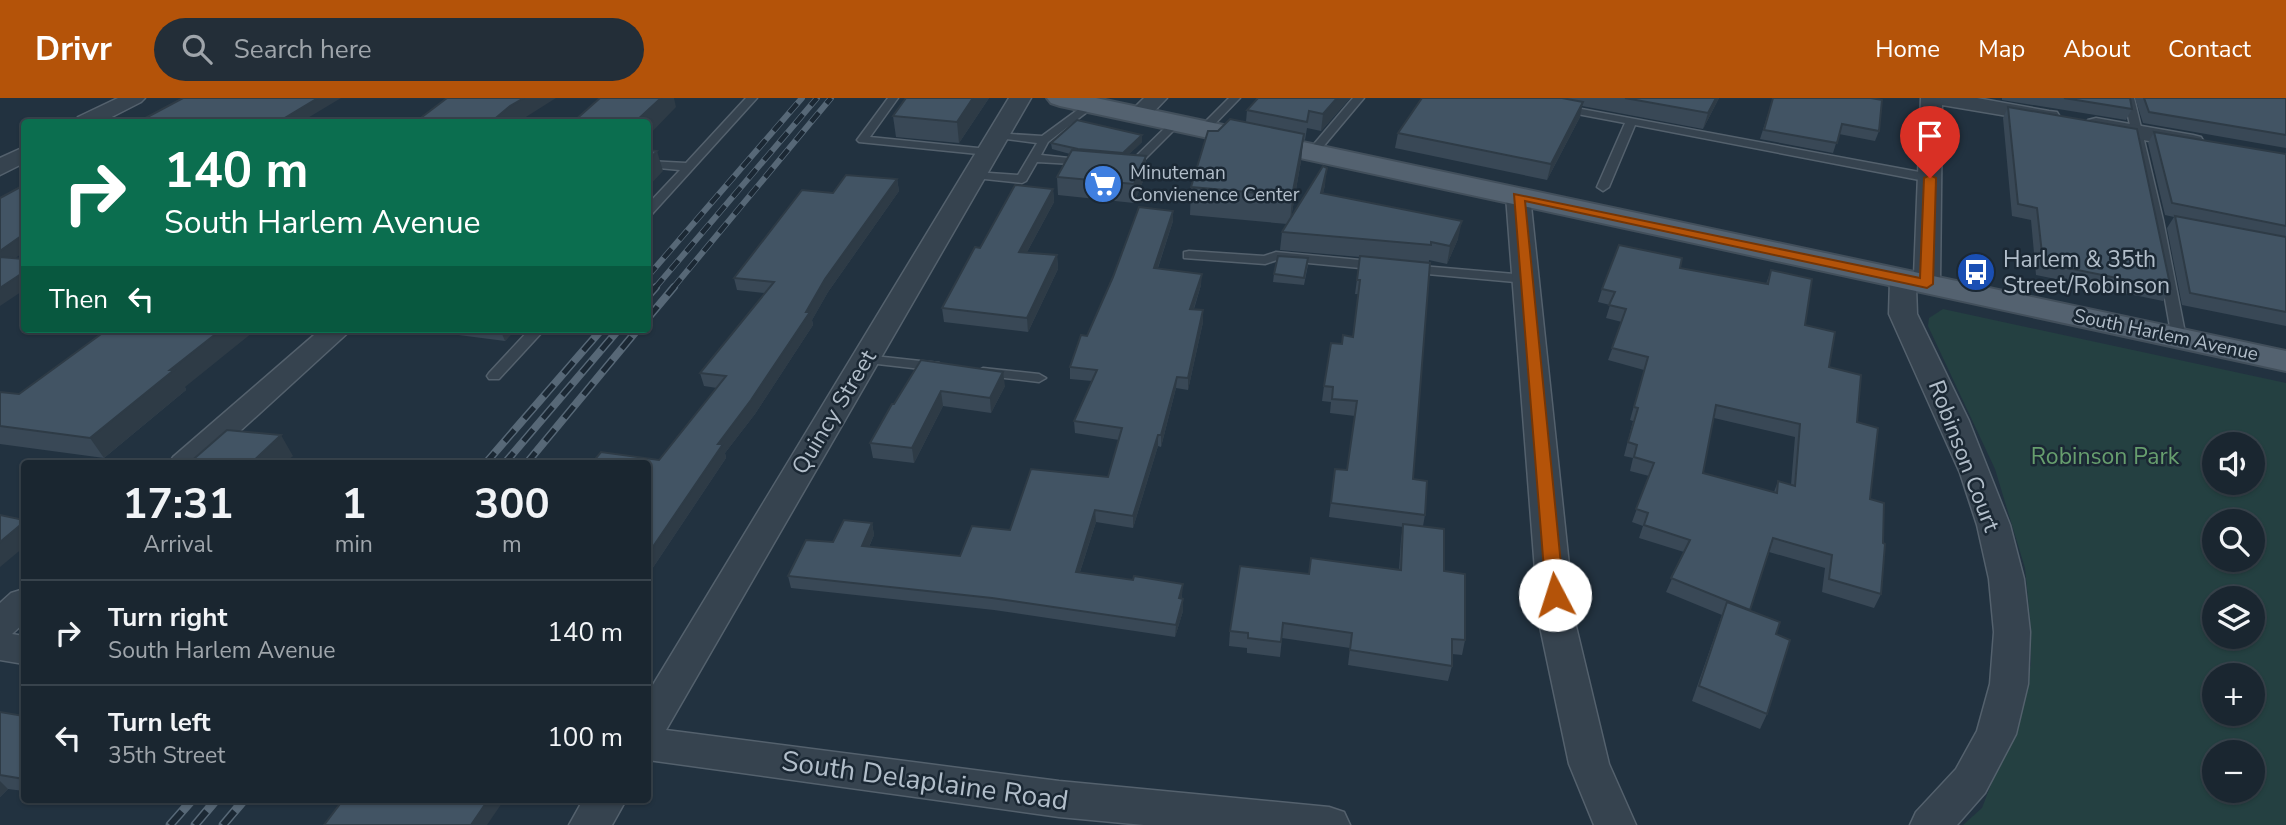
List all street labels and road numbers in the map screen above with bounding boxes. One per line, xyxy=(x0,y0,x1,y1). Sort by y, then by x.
street label: South Harlem Avenue xyxy=(2071,303,2261,367)
street label: Quincy Street xyxy=(785,343,884,480)
street label: Robinson Court xyxy=(1921,376,2007,537)
street label: South Delaplaine Road xyxy=(779,742,1071,820)

